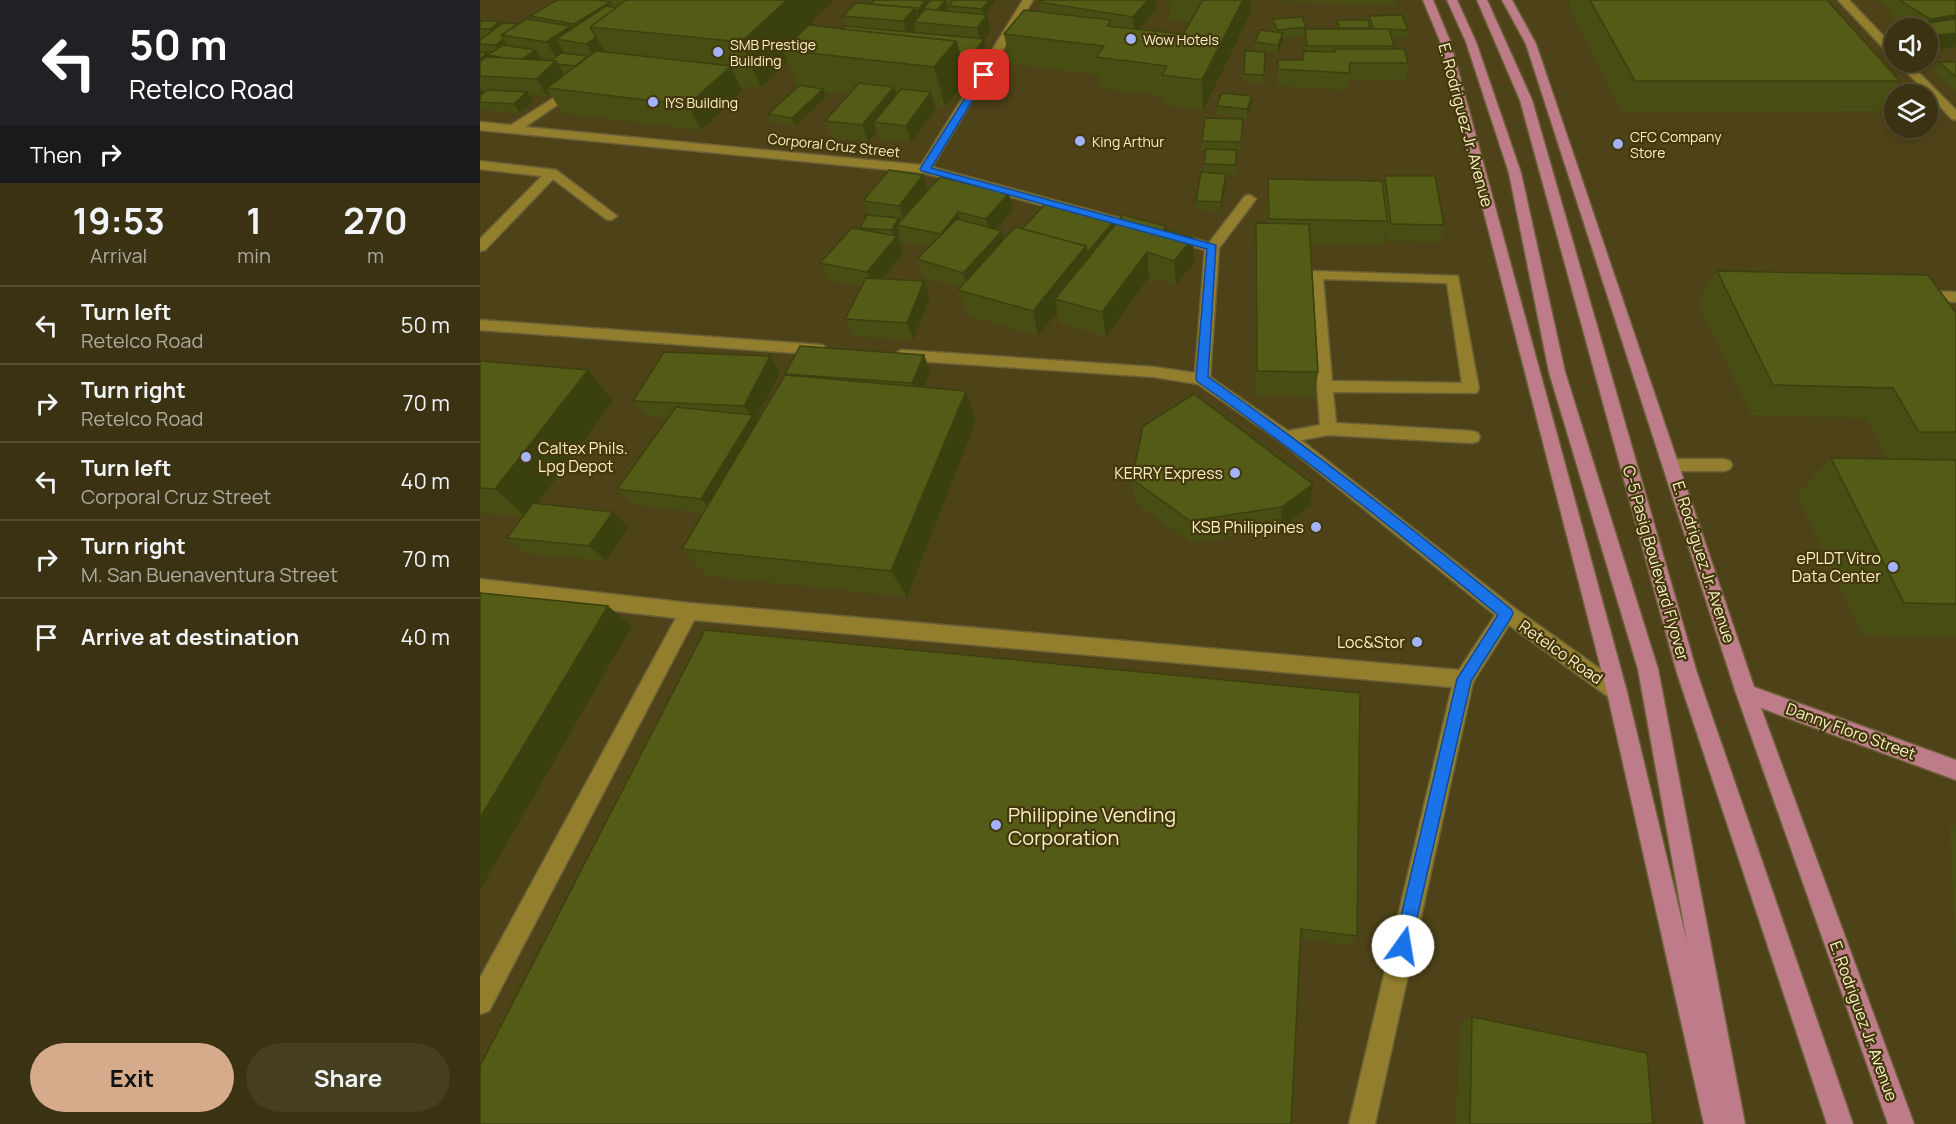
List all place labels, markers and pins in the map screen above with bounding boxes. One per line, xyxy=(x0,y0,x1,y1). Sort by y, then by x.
place label: Wow Hotels xyxy=(1143,30,1219,49)
marker: Wow Hotels xyxy=(1124,32,1138,46)
place label: SMB Prestige Building xyxy=(730,35,816,70)
marker: SMB Prestige Building xyxy=(711,45,725,59)
pin xyxy=(958,49,1009,100)
place label: IYS Building xyxy=(665,93,738,112)
marker: IYS Building xyxy=(646,95,660,109)
place label: CFC Company Store xyxy=(1630,127,1722,162)
place label: King Arthur xyxy=(1092,132,1164,151)
marker: King Arthur xyxy=(1073,134,1087,148)
marker: CFC Company Store xyxy=(1611,137,1625,151)
place label: Caltex Phils. Lpg Depot xyxy=(538,437,628,477)
marker: Caltex Phils. Lpg Depot xyxy=(519,450,533,464)
place label: KERRY Express xyxy=(1114,462,1223,484)
marker: KERRY Express xyxy=(1228,466,1242,480)
place label: KSB Philippines xyxy=(1192,516,1304,538)
marker: KSB Philippines xyxy=(1309,520,1323,534)
place label: ePLDT Vitro Data Center xyxy=(1792,547,1881,587)
marker: ePLDT Vitro Data Center xyxy=(1886,560,1900,574)
place label: Loc&Stor xyxy=(1337,631,1405,653)
marker: Loc&Stor xyxy=(1410,635,1424,649)
place label: Philippine Vending Corporation xyxy=(1008,801,1176,851)
marker: Philippine Vending Corporation xyxy=(989,818,1003,832)

